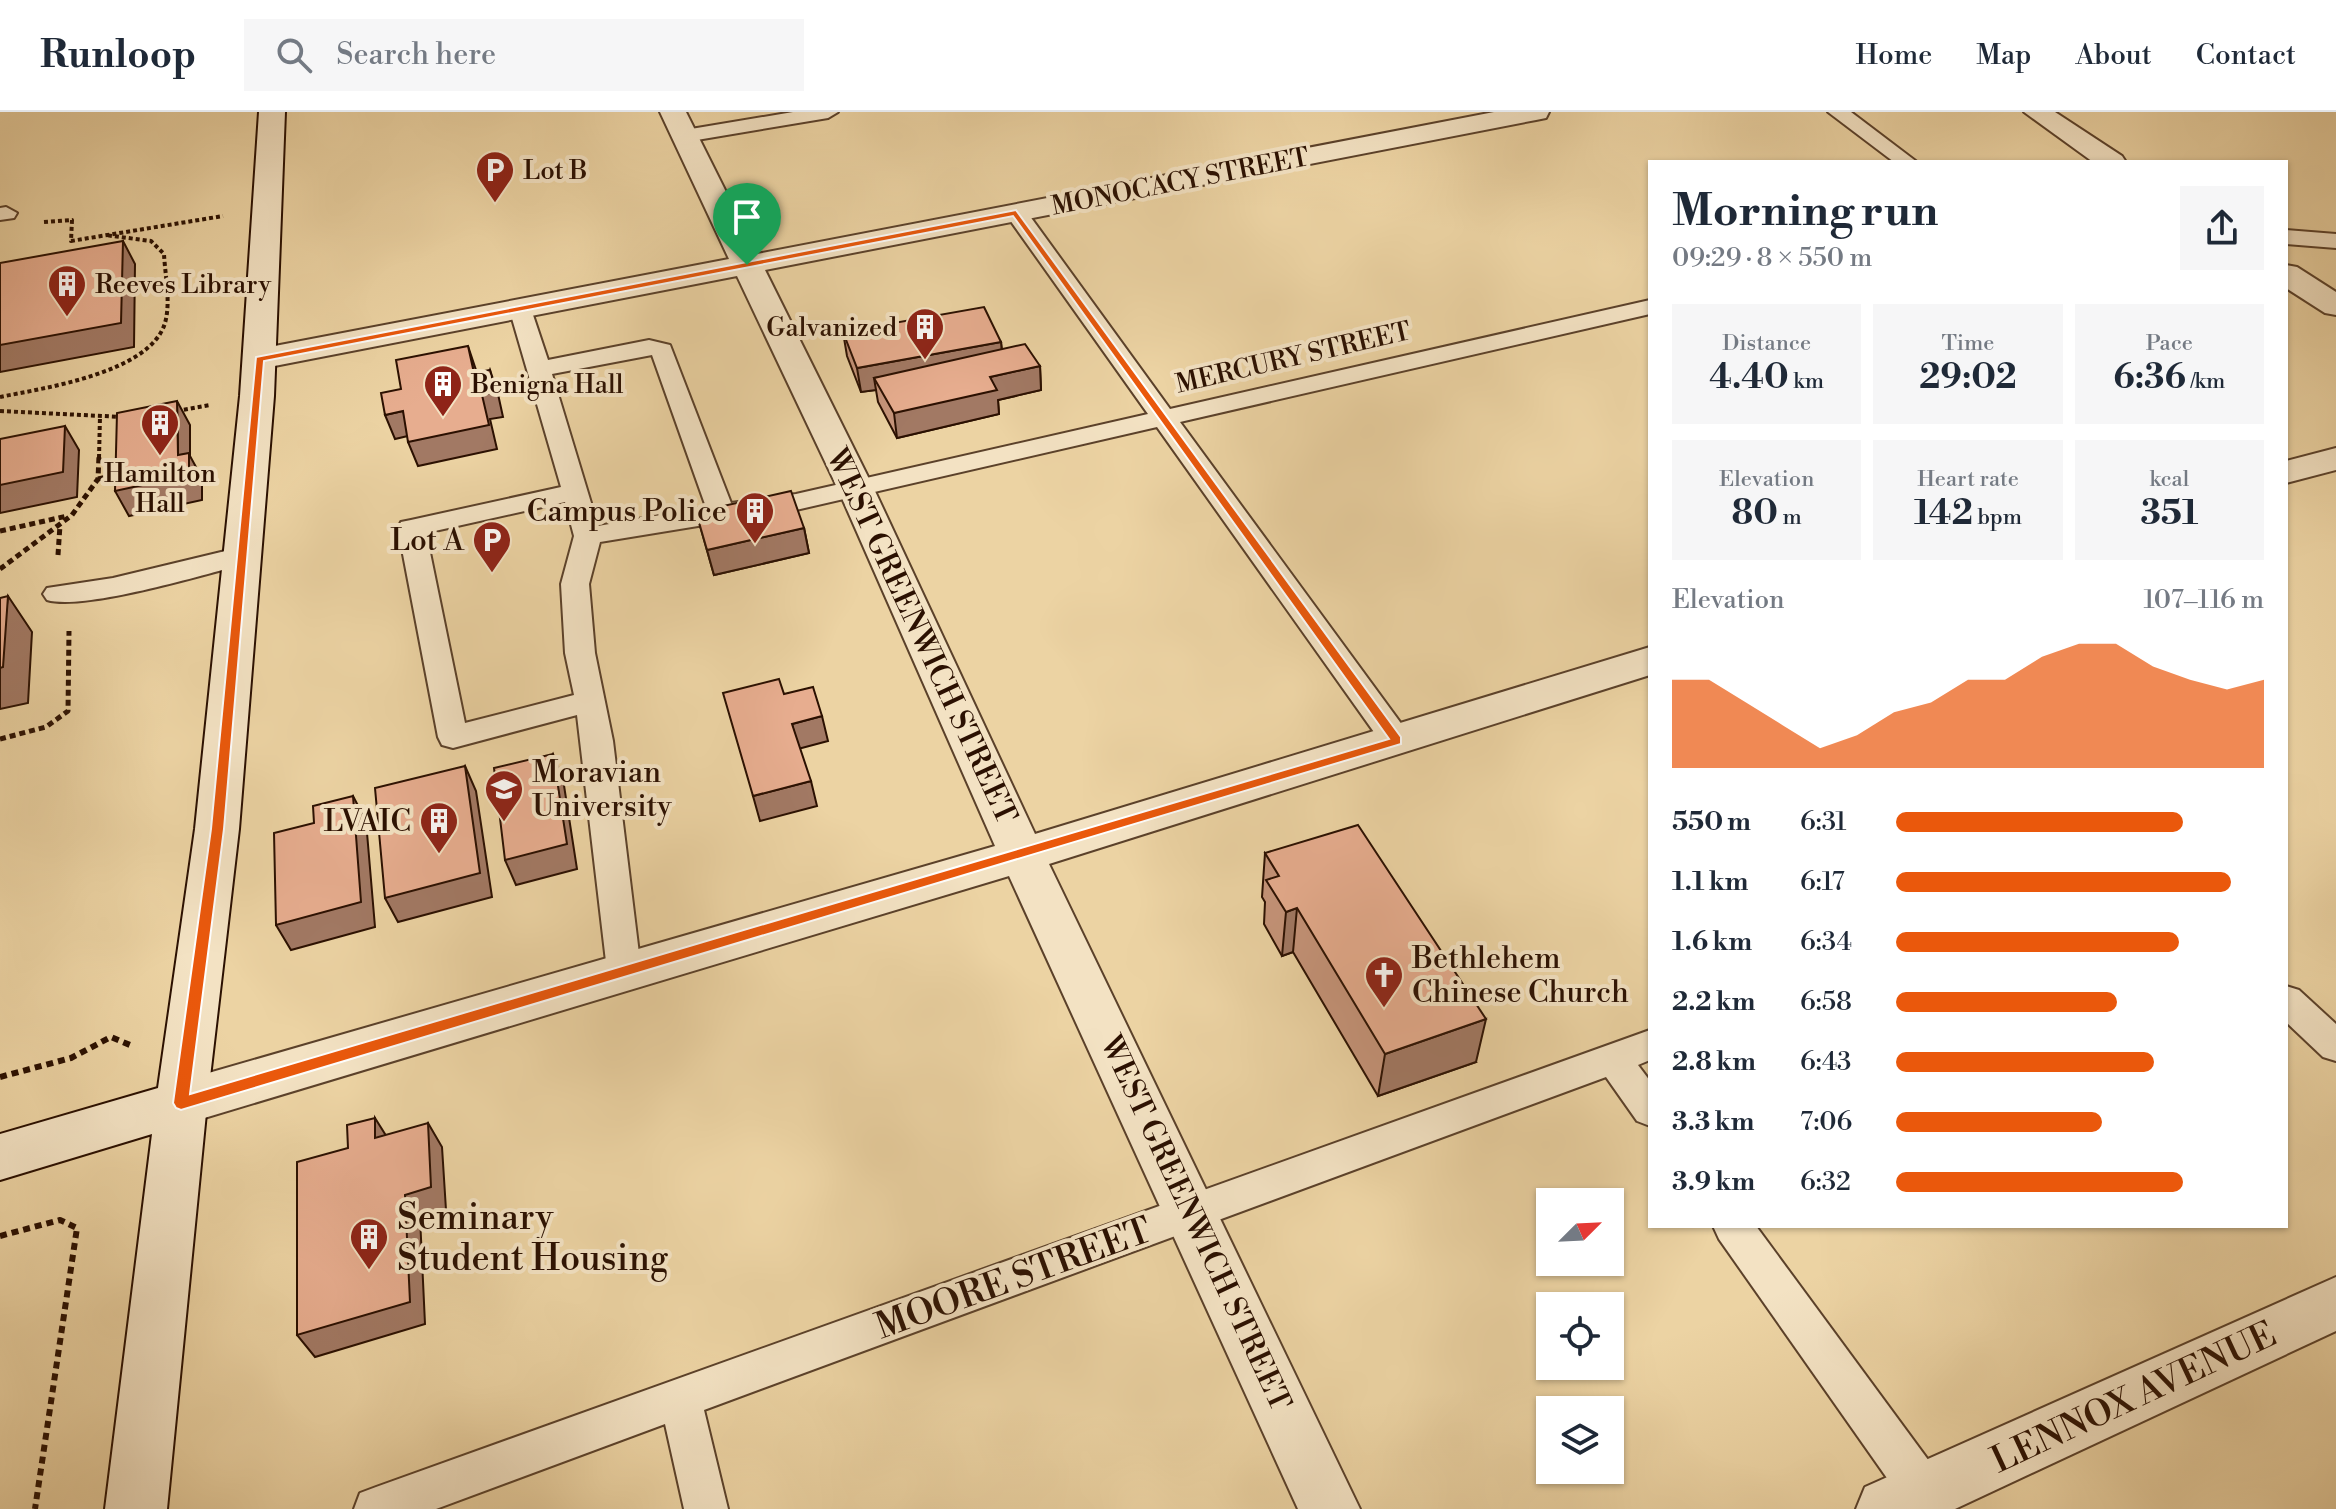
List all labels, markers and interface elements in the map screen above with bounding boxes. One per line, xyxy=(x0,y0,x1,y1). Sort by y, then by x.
search box xyxy=(244,19,804,91)
text: Runloop xyxy=(40,32,196,79)
icon: search xyxy=(272,33,316,77)
text: Search here xyxy=(336,36,496,74)
text: Home xyxy=(1856,38,1932,73)
text: Map xyxy=(1976,38,2031,73)
text: About xyxy=(2075,38,2152,73)
text: Contact xyxy=(2196,38,2296,73)
street label: MONOCACY STREET xyxy=(1049,141,1312,223)
parking icon: Lot B xyxy=(474,149,516,204)
place label: Lot B xyxy=(523,155,587,187)
pin xyxy=(713,183,781,265)
text: Morning run xyxy=(1672,184,1938,239)
button: share xyxy=(2180,186,2264,270)
icon: arrive xyxy=(725,195,769,239)
text: 09:29 · 8 × 550 m xyxy=(1672,242,1872,274)
building icon: Reeves Library xyxy=(46,263,88,318)
place label: Reeves Library xyxy=(95,269,271,301)
building icon: Galvanized xyxy=(904,306,946,361)
place label: Galvanized xyxy=(766,312,897,344)
street label: MERCURY STREET xyxy=(1173,315,1414,401)
text: Distance xyxy=(1722,330,1811,357)
text: Time xyxy=(1942,330,1994,357)
text: Pace xyxy=(2146,330,2193,357)
text: 4.40 xyxy=(1709,357,1789,399)
text: 29:02 xyxy=(1919,357,2017,399)
text: 6:36 xyxy=(2113,357,2186,399)
building icon: Benigna Hall xyxy=(422,363,464,418)
text: km xyxy=(1789,368,1824,395)
text: /km xyxy=(2186,368,2225,395)
place label: Benigna Hall xyxy=(470,369,624,401)
building icon: Hamilton Hall xyxy=(139,402,181,457)
street label: WEST GREENWICH STREET xyxy=(817,442,1025,830)
place label: Hamilton Hall xyxy=(104,458,216,520)
text: Elevation xyxy=(1719,466,1814,493)
text: Heart rate xyxy=(1917,466,2019,493)
text: kcal xyxy=(2149,466,2189,493)
building icon: Campus Police xyxy=(734,490,776,545)
place label: Campus Police xyxy=(527,493,727,531)
text: 80 xyxy=(1732,493,1778,535)
text: 142 xyxy=(1914,493,1973,535)
text: 351 xyxy=(2140,493,2198,535)
text: m xyxy=(1778,504,1802,531)
text: bpm xyxy=(1973,504,2022,531)
parking icon: Lot A xyxy=(471,519,513,574)
place label: Lot A xyxy=(390,522,465,560)
text: Elevation xyxy=(1672,584,1785,616)
text: 107–116 m xyxy=(2143,584,2264,616)
place label: Moravian University xyxy=(532,754,672,826)
school or university icon: Moravian University xyxy=(483,768,525,823)
building icon: LVAIC xyxy=(418,800,460,855)
place label: LVAIC xyxy=(324,803,411,841)
text: 550 m xyxy=(1672,806,1751,838)
text: 6:31 xyxy=(1800,806,1847,838)
text: 1.1 km xyxy=(1672,866,1748,898)
text: 6:17 xyxy=(1800,866,1845,898)
text: 1.6 km xyxy=(1672,926,1752,958)
text: 6:34 xyxy=(1800,926,1852,958)
place label: Bethlehem Chinese Church xyxy=(1411,940,1629,1012)
church icon: Bethlehem Chinese Church xyxy=(1363,954,1405,1009)
text: 2.2 km xyxy=(1672,986,1756,1018)
text: 6:58 xyxy=(1800,986,1852,1018)
street label: WEST GREENWICH STREET xyxy=(1091,1029,1299,1417)
text: 2.8 km xyxy=(1672,1046,1756,1078)
text: 6:43 xyxy=(1800,1046,1851,1078)
text: 3.3 km xyxy=(1672,1106,1754,1138)
text: 7:06 xyxy=(1800,1106,1852,1138)
text: 3.9 km xyxy=(1672,1166,1755,1198)
text: 6:32 xyxy=(1800,1166,1851,1198)
north arrow xyxy=(1536,1188,1624,1276)
map controls xyxy=(1536,1188,1624,1484)
place label: Seminary Student Housing xyxy=(397,1196,669,1282)
street label: MOORE STREET xyxy=(870,1209,1158,1350)
building icon: Seminary Student Housing xyxy=(348,1216,390,1271)
button: locate xyxy=(1536,1292,1624,1380)
street label: LENNOX AVENUE xyxy=(1984,1313,2284,1484)
button: layers xyxy=(1536,1396,1624,1484)

